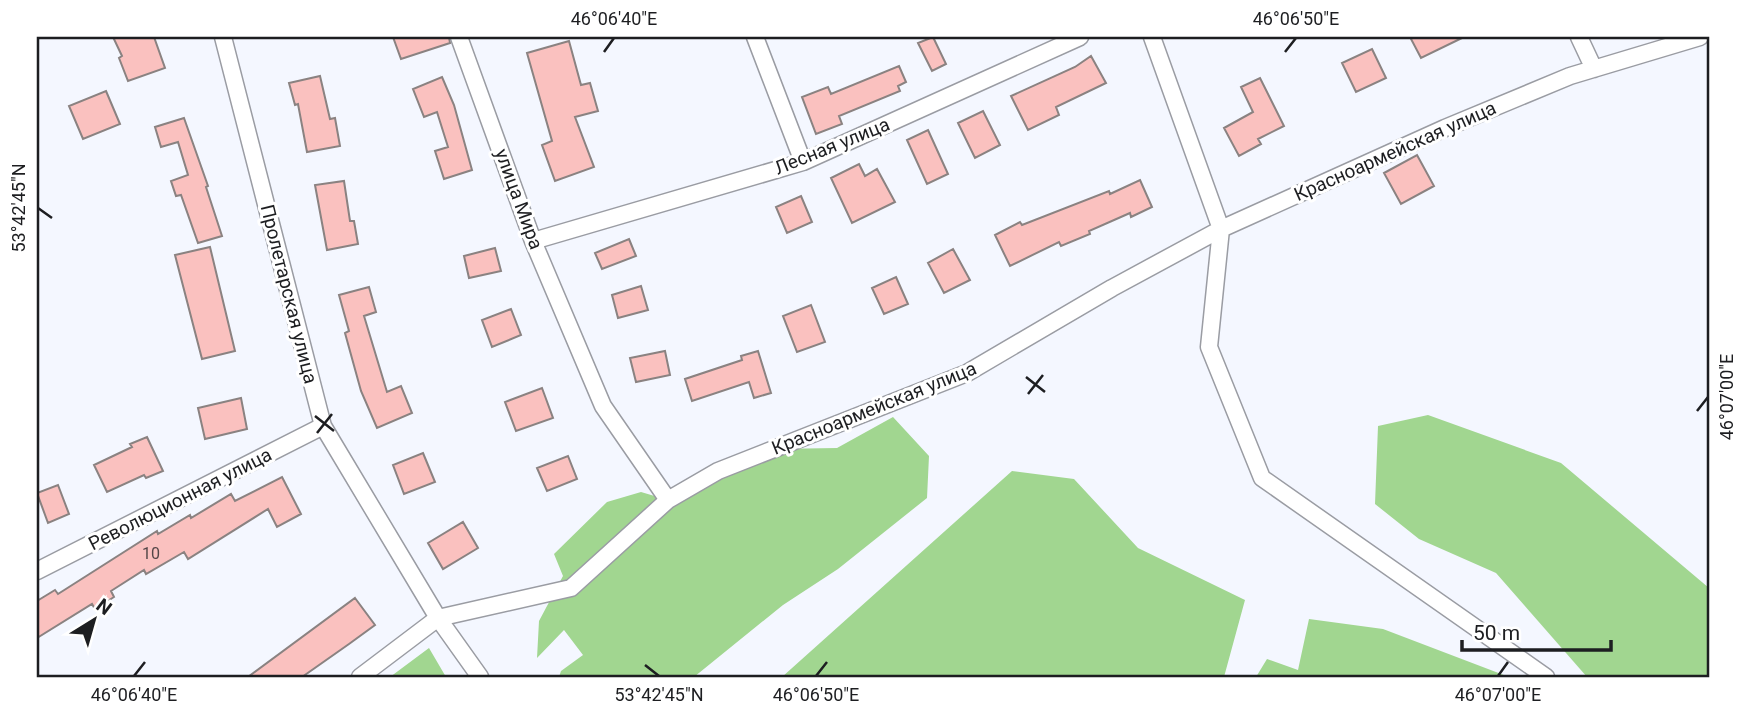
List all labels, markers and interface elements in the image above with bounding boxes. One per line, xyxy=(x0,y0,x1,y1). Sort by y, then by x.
text: 46°06'40"E xyxy=(571,8,657,29)
text: 46°06'50"E xyxy=(1253,8,1339,29)
street label: Красноармейская улица xyxy=(1290,96,1500,206)
street label: Лесная улица xyxy=(771,112,893,180)
street label: улица Мира xyxy=(490,146,548,252)
text: 53°42'45"N xyxy=(8,163,29,253)
street label: Пролетарская улица xyxy=(256,202,322,386)
text: 46°07'00"E xyxy=(1716,354,1737,440)
street label: Красноармейская улица xyxy=(768,356,980,460)
street label: Революционная улица xyxy=(85,443,275,555)
house number: 10 xyxy=(142,544,160,563)
north arrow xyxy=(60,584,130,654)
text: N xyxy=(92,594,116,620)
scale bar xyxy=(1462,609,1611,653)
text: 50 m xyxy=(1473,621,1520,645)
text: 46°06'40"E xyxy=(91,684,177,705)
text: 53°42'45"N xyxy=(614,684,704,705)
text: 46°06'50"E xyxy=(773,684,859,705)
text: 46°07'00"E xyxy=(1455,684,1541,705)

